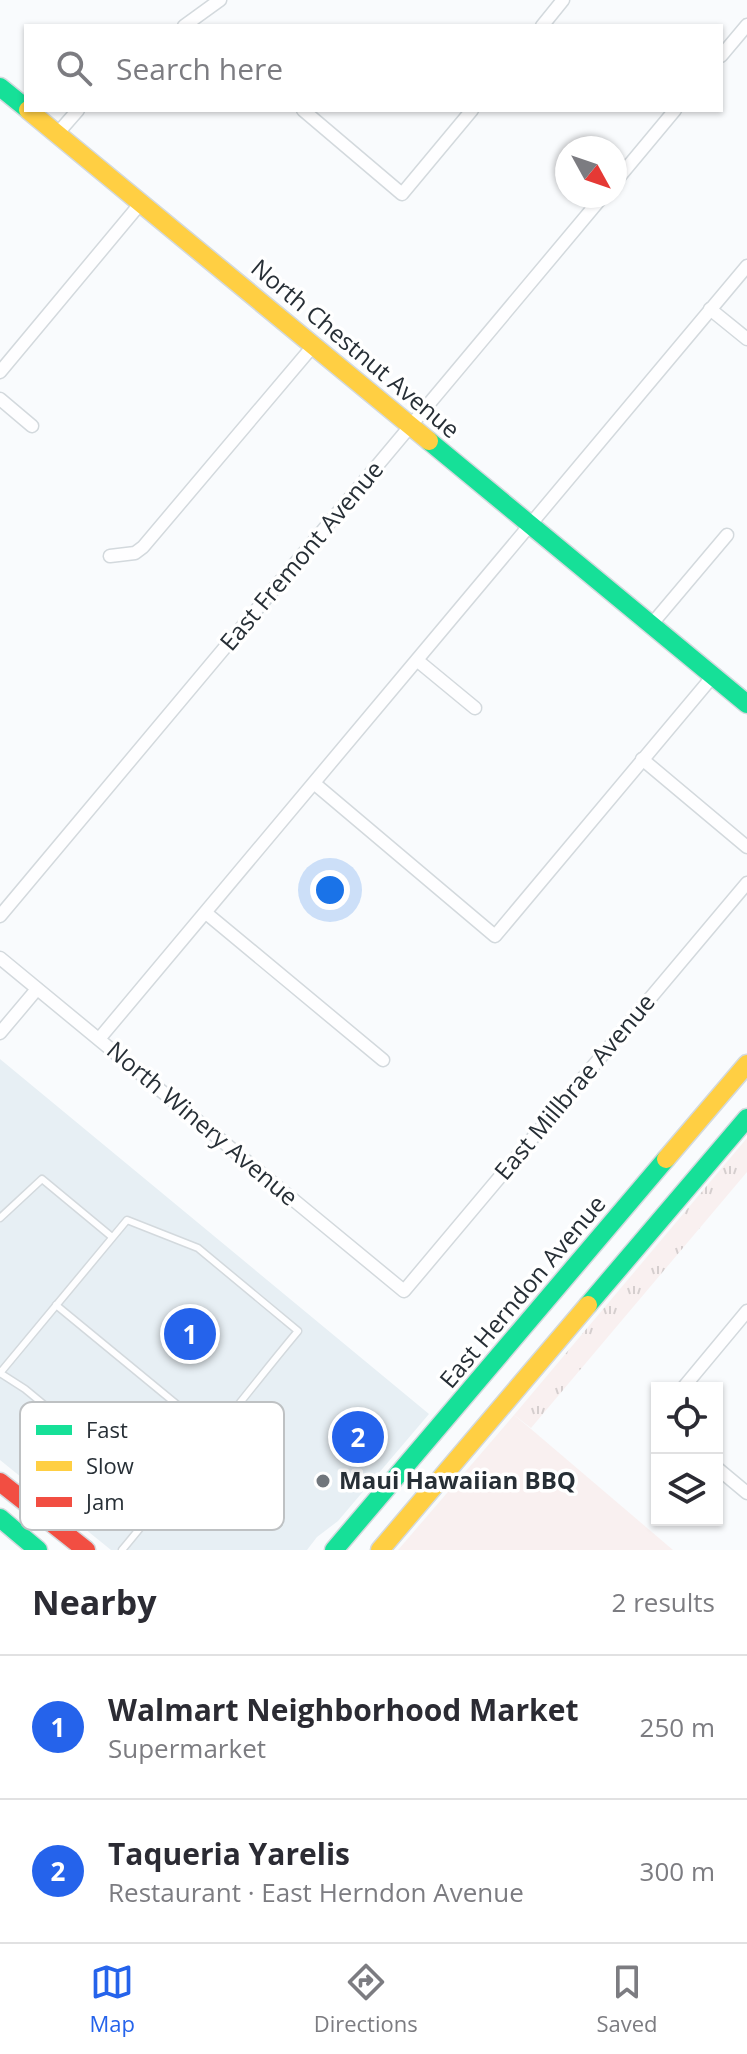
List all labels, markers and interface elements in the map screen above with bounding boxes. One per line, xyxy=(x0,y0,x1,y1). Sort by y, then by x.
search box xyxy=(24,24,723,112)
icon: search xyxy=(52,46,96,90)
text: Search here xyxy=(116,48,283,89)
north arrow xyxy=(555,136,627,208)
street label: North Chestnut Avenue xyxy=(245,251,467,445)
street label: East Fremont Avenue xyxy=(212,453,390,657)
your location xyxy=(310,870,350,910)
street label: East Millbrae Avenue xyxy=(486,986,662,1186)
street label: North Winery Avenue xyxy=(100,1033,305,1213)
street label: East Herndon Avenue xyxy=(431,1188,612,1394)
pin: 1 xyxy=(164,1304,216,1364)
map controls xyxy=(651,1382,723,1526)
button: locate xyxy=(651,1382,723,1454)
legend xyxy=(20,1402,284,1530)
pin: 2 xyxy=(332,1407,384,1467)
text: Fast xyxy=(86,1414,128,1444)
text: Slow xyxy=(86,1450,134,1480)
button: layers xyxy=(651,1454,723,1526)
place label: Maui Hawaiian BBQ xyxy=(339,1463,576,1496)
marker: Maui Hawaiian BBQ xyxy=(314,1472,332,1490)
text: Jam xyxy=(84,1486,125,1516)
text: Nearby xyxy=(32,1579,157,1625)
text: 2 results xyxy=(612,1584,715,1620)
text: Walmart Neighborhood Market xyxy=(108,1689,578,1730)
text: 1 xyxy=(51,1709,65,1745)
text: 250 m xyxy=(640,1709,715,1745)
text: Supermarket xyxy=(108,1730,266,1766)
text: Taqueria Yarelis xyxy=(108,1833,350,1874)
text: 2 xyxy=(51,1853,65,1889)
text: 300 m xyxy=(640,1853,715,1889)
text: Restaurant · East Herndon Avenue xyxy=(108,1874,524,1910)
tab: Map xyxy=(89,1960,135,2038)
tab: Directions xyxy=(314,1960,418,2038)
tab: Saved xyxy=(596,1960,658,2038)

